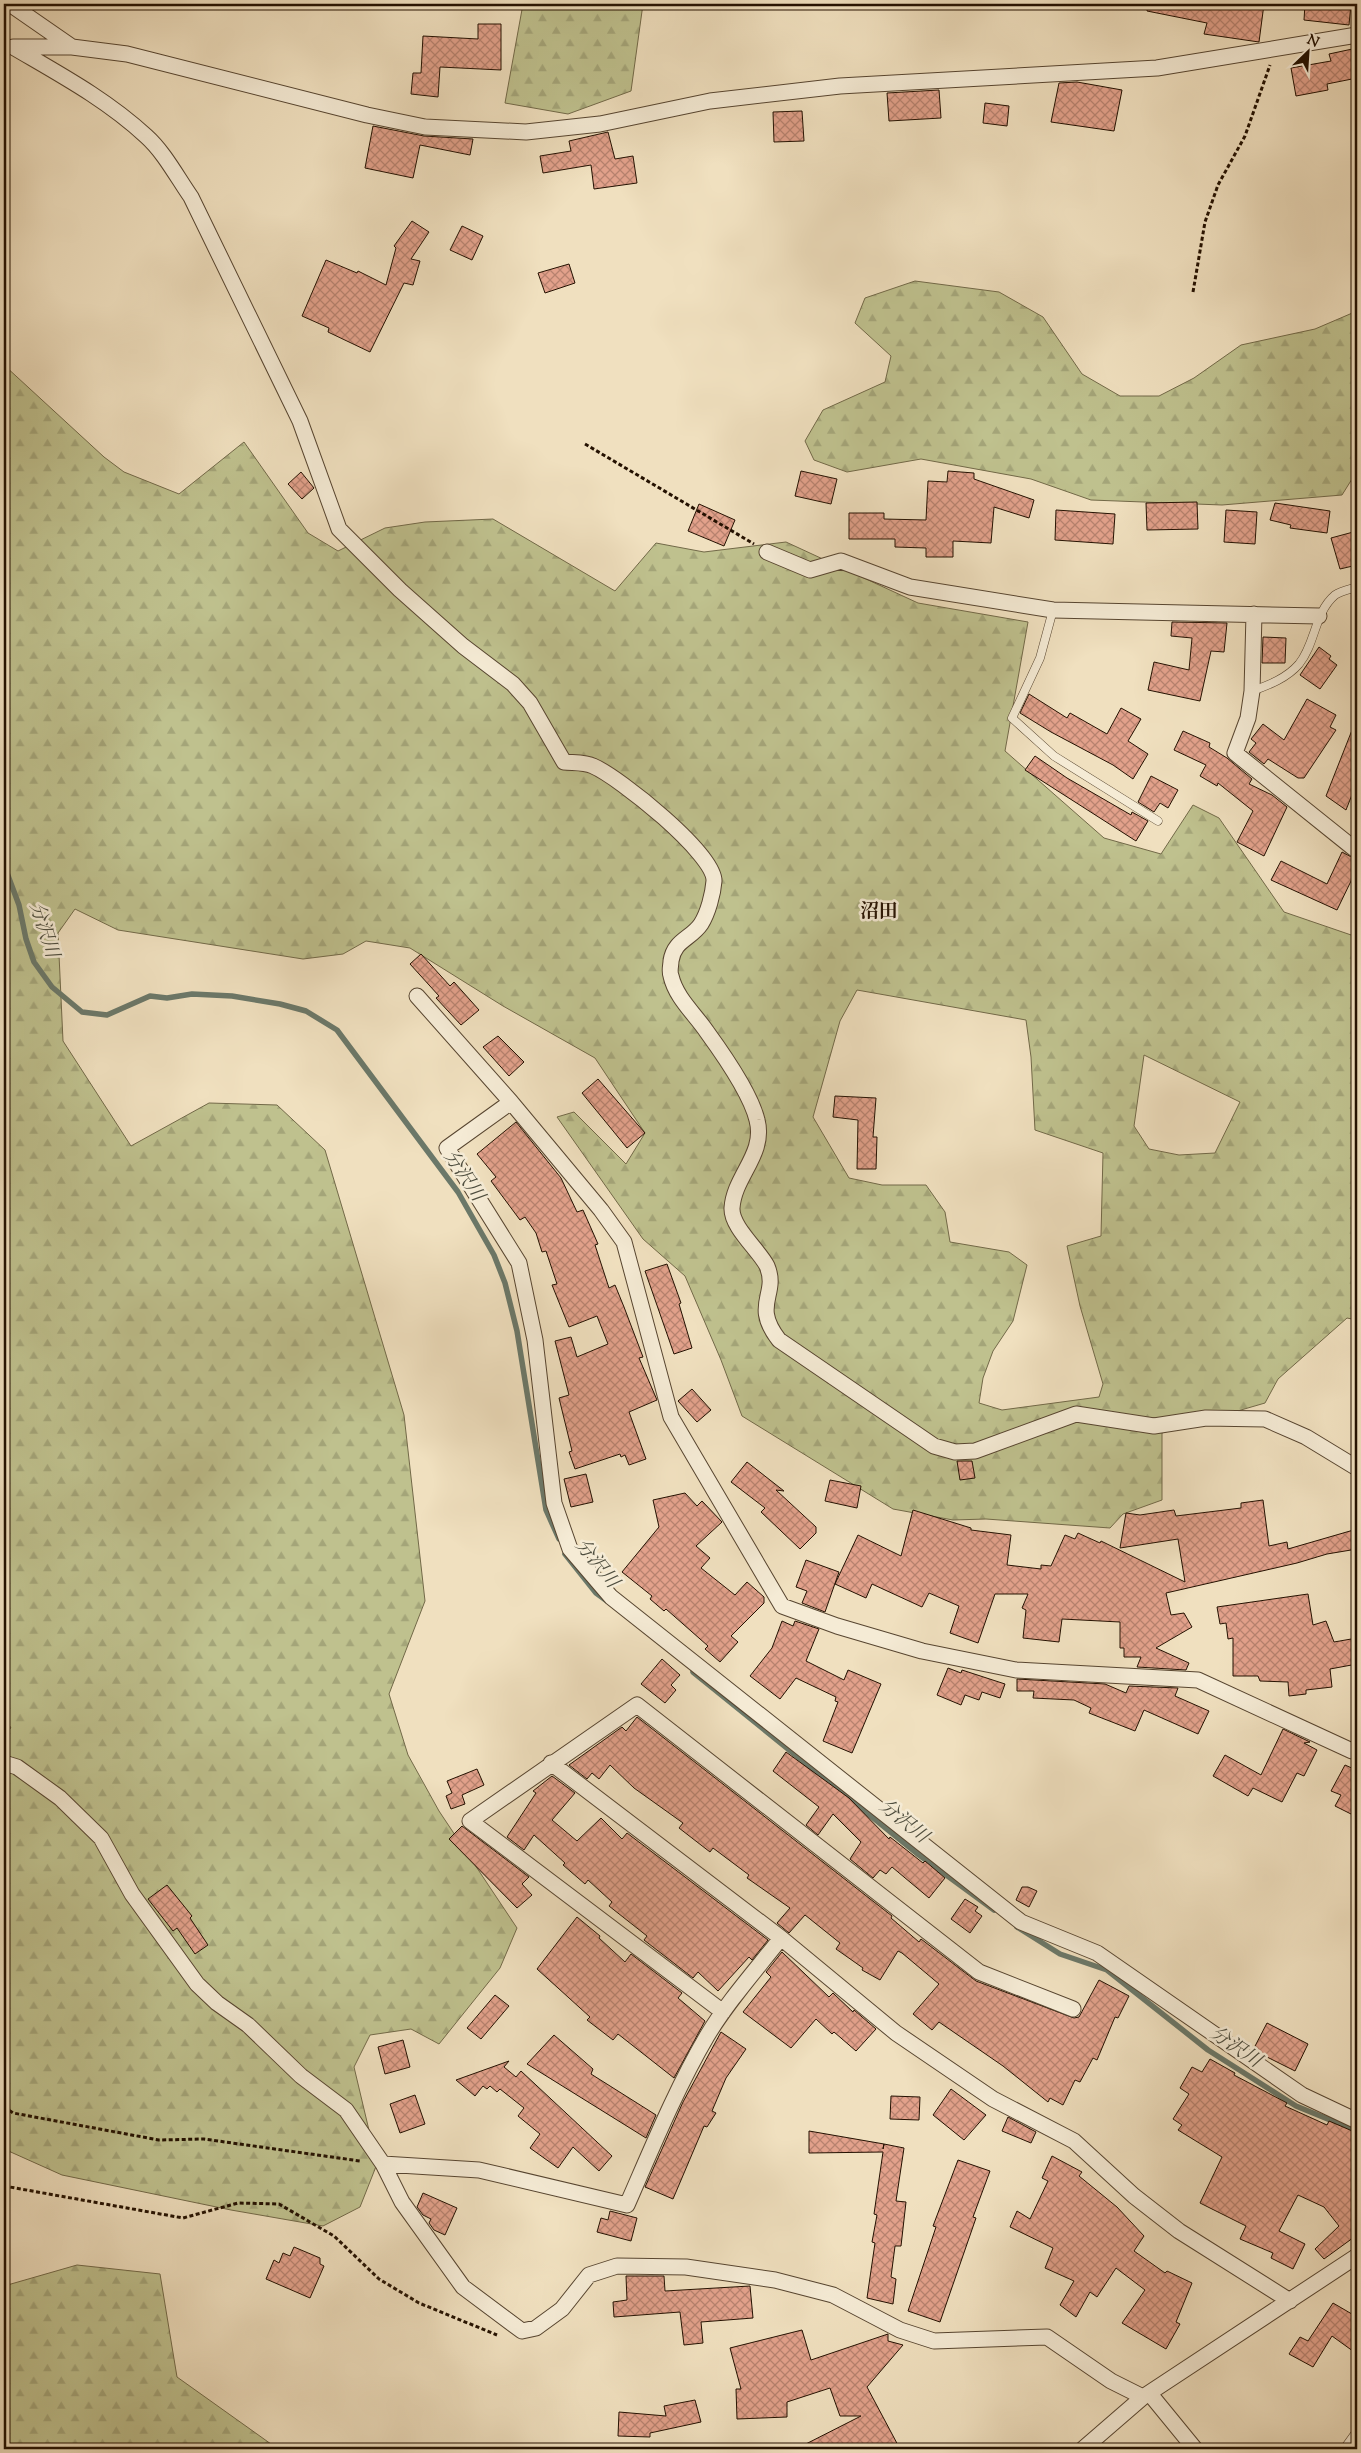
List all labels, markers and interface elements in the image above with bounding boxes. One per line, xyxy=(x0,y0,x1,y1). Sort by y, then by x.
north arrow xyxy=(1284,28,1334,78)
text: N xyxy=(1303,31,1322,53)
water label: 分沢川 xyxy=(21,899,65,963)
district label: 沼田 xyxy=(860,899,898,926)
water label: 分沢川 xyxy=(436,1145,491,1209)
water label: 分沢川 xyxy=(568,1533,626,1596)
water label: 分沢川 xyxy=(872,1794,935,1852)
water label: 分沢川 xyxy=(1204,2021,1268,2076)

